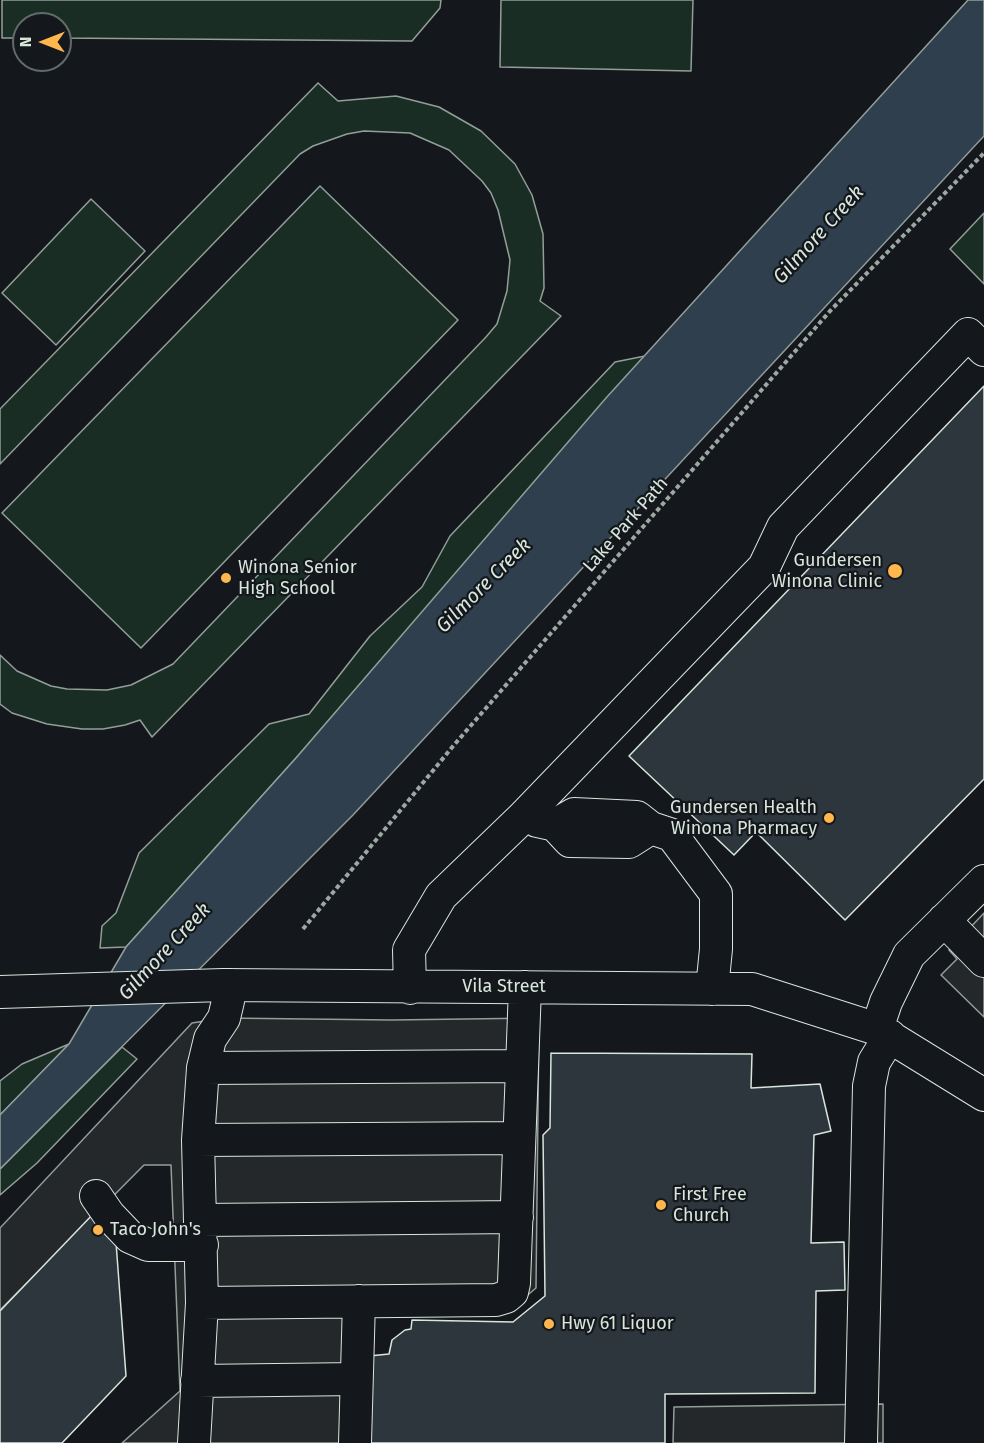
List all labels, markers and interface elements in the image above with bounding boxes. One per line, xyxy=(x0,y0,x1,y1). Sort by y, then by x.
north arrow xyxy=(12,12,72,72)
text: N xyxy=(16,37,35,47)
water label: Gilmore Creek xyxy=(769,181,869,289)
street label: Lake Park Path xyxy=(579,473,673,577)
water label: Gilmore Creek xyxy=(432,534,536,638)
place label: Gundersen Winona Clinic xyxy=(771,550,882,592)
place label: Winona Senior High School xyxy=(238,557,357,600)
marker: Gundersen Winona Clinic xyxy=(886,562,904,580)
marker: Winona Senior High School xyxy=(219,571,233,585)
place label: Gundersen Health Winona Pharmacy xyxy=(670,797,817,840)
marker: Gundersen Health Winona Pharmacy xyxy=(822,811,836,825)
water label: Gilmore Creek xyxy=(114,898,216,1006)
street label: Vila Street xyxy=(462,976,546,998)
place label: First Free Church xyxy=(673,1184,747,1226)
marker: First Free Church xyxy=(654,1198,668,1212)
place label: Taco John's xyxy=(110,1219,201,1241)
marker: Taco John's xyxy=(91,1223,105,1237)
place label: Hwy 61 Liquor xyxy=(561,1313,674,1335)
marker: Hwy 61 Liquor xyxy=(542,1317,556,1331)

